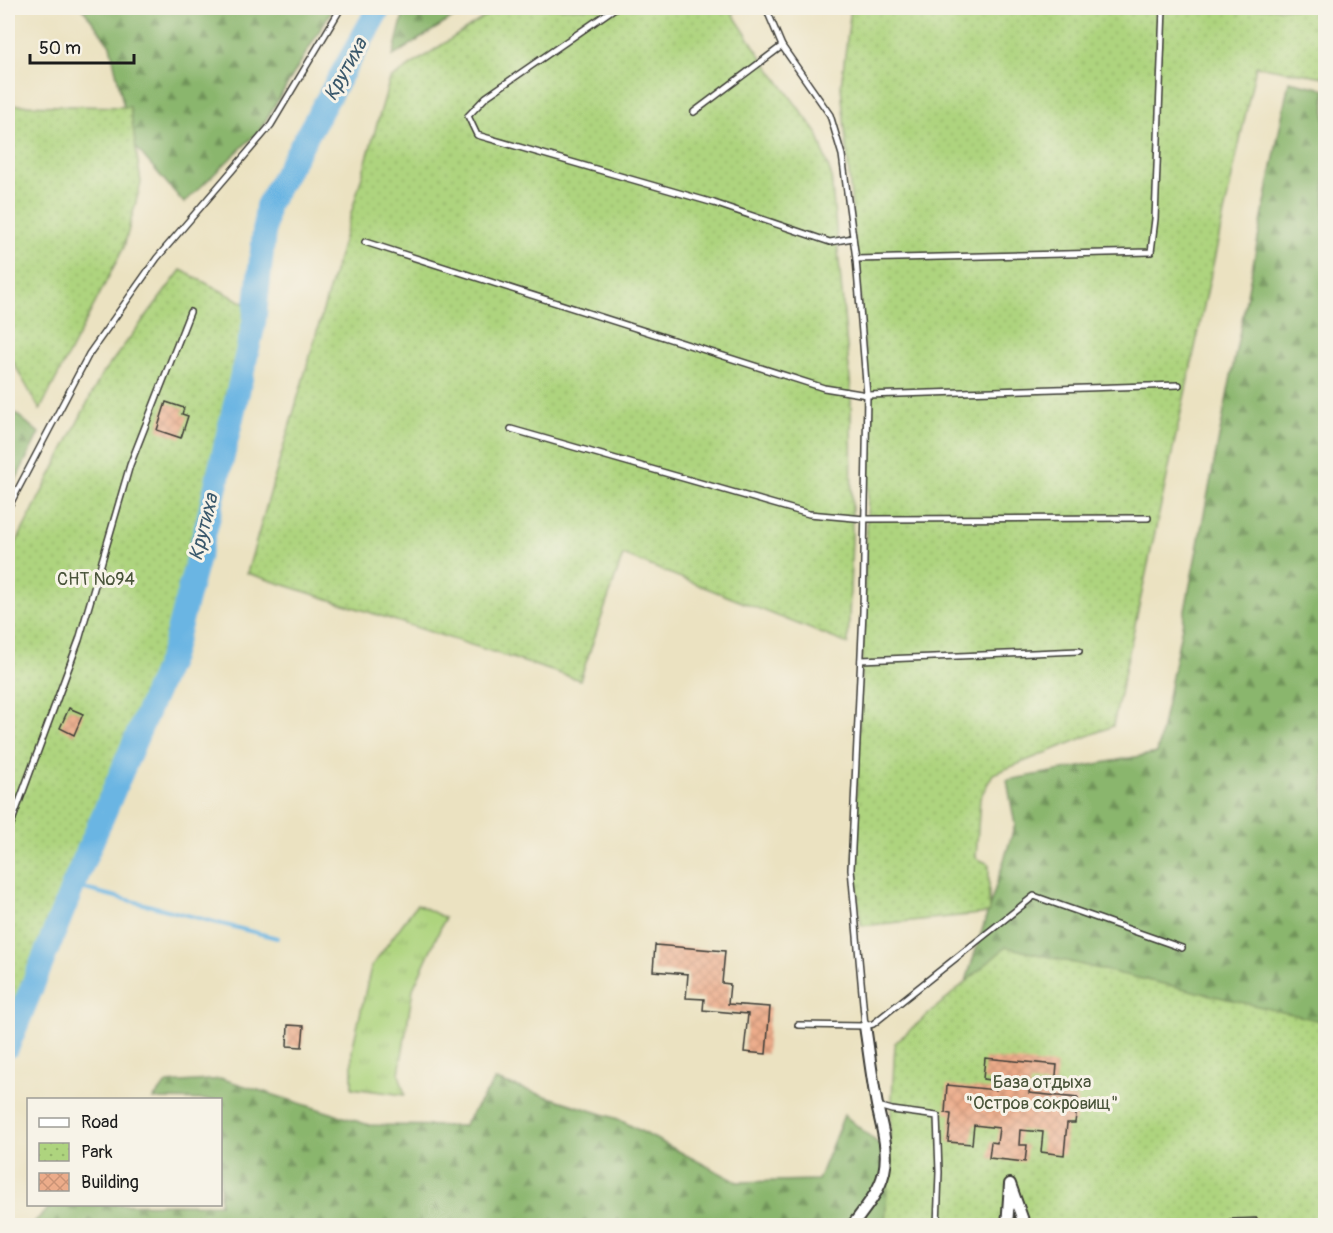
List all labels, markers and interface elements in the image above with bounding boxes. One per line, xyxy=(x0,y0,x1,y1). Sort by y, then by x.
scale bar xyxy=(30,27,134,65)
water label: Крутиха xyxy=(318,32,374,105)
text: 50 m xyxy=(39,37,81,60)
water label: Крутиха xyxy=(183,490,224,563)
park label: СНТ №94 xyxy=(57,568,136,591)
park label: База отдыха "Остров сокровищ" xyxy=(966,1071,1118,1115)
legend xyxy=(27,1098,222,1206)
text: Road xyxy=(81,1111,118,1134)
text: Park xyxy=(81,1141,113,1164)
text: Building xyxy=(81,1171,139,1194)

